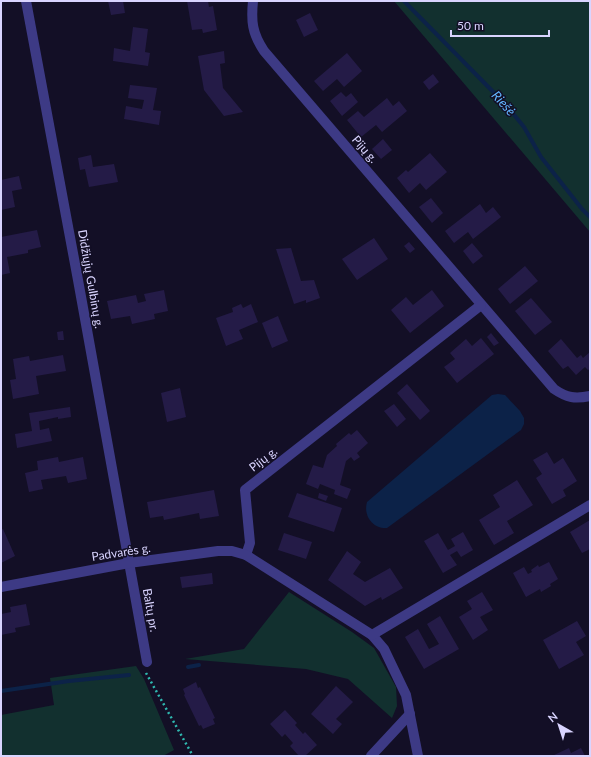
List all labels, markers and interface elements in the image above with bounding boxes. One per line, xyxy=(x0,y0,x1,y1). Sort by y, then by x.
scale bar xyxy=(451,12,549,38)
text: 50 m xyxy=(457,18,484,33)
water label: Riešė xyxy=(489,87,519,119)
street label: Pijų g. xyxy=(349,132,381,166)
street label: Didžiųjų Gulbinų g. xyxy=(75,229,107,330)
street label: Pijų g. xyxy=(246,443,280,475)
street label: Padvarės g. xyxy=(90,540,152,564)
street label: Baltų pr. xyxy=(140,587,162,633)
north arrow xyxy=(539,705,579,745)
text: N xyxy=(545,709,560,725)

